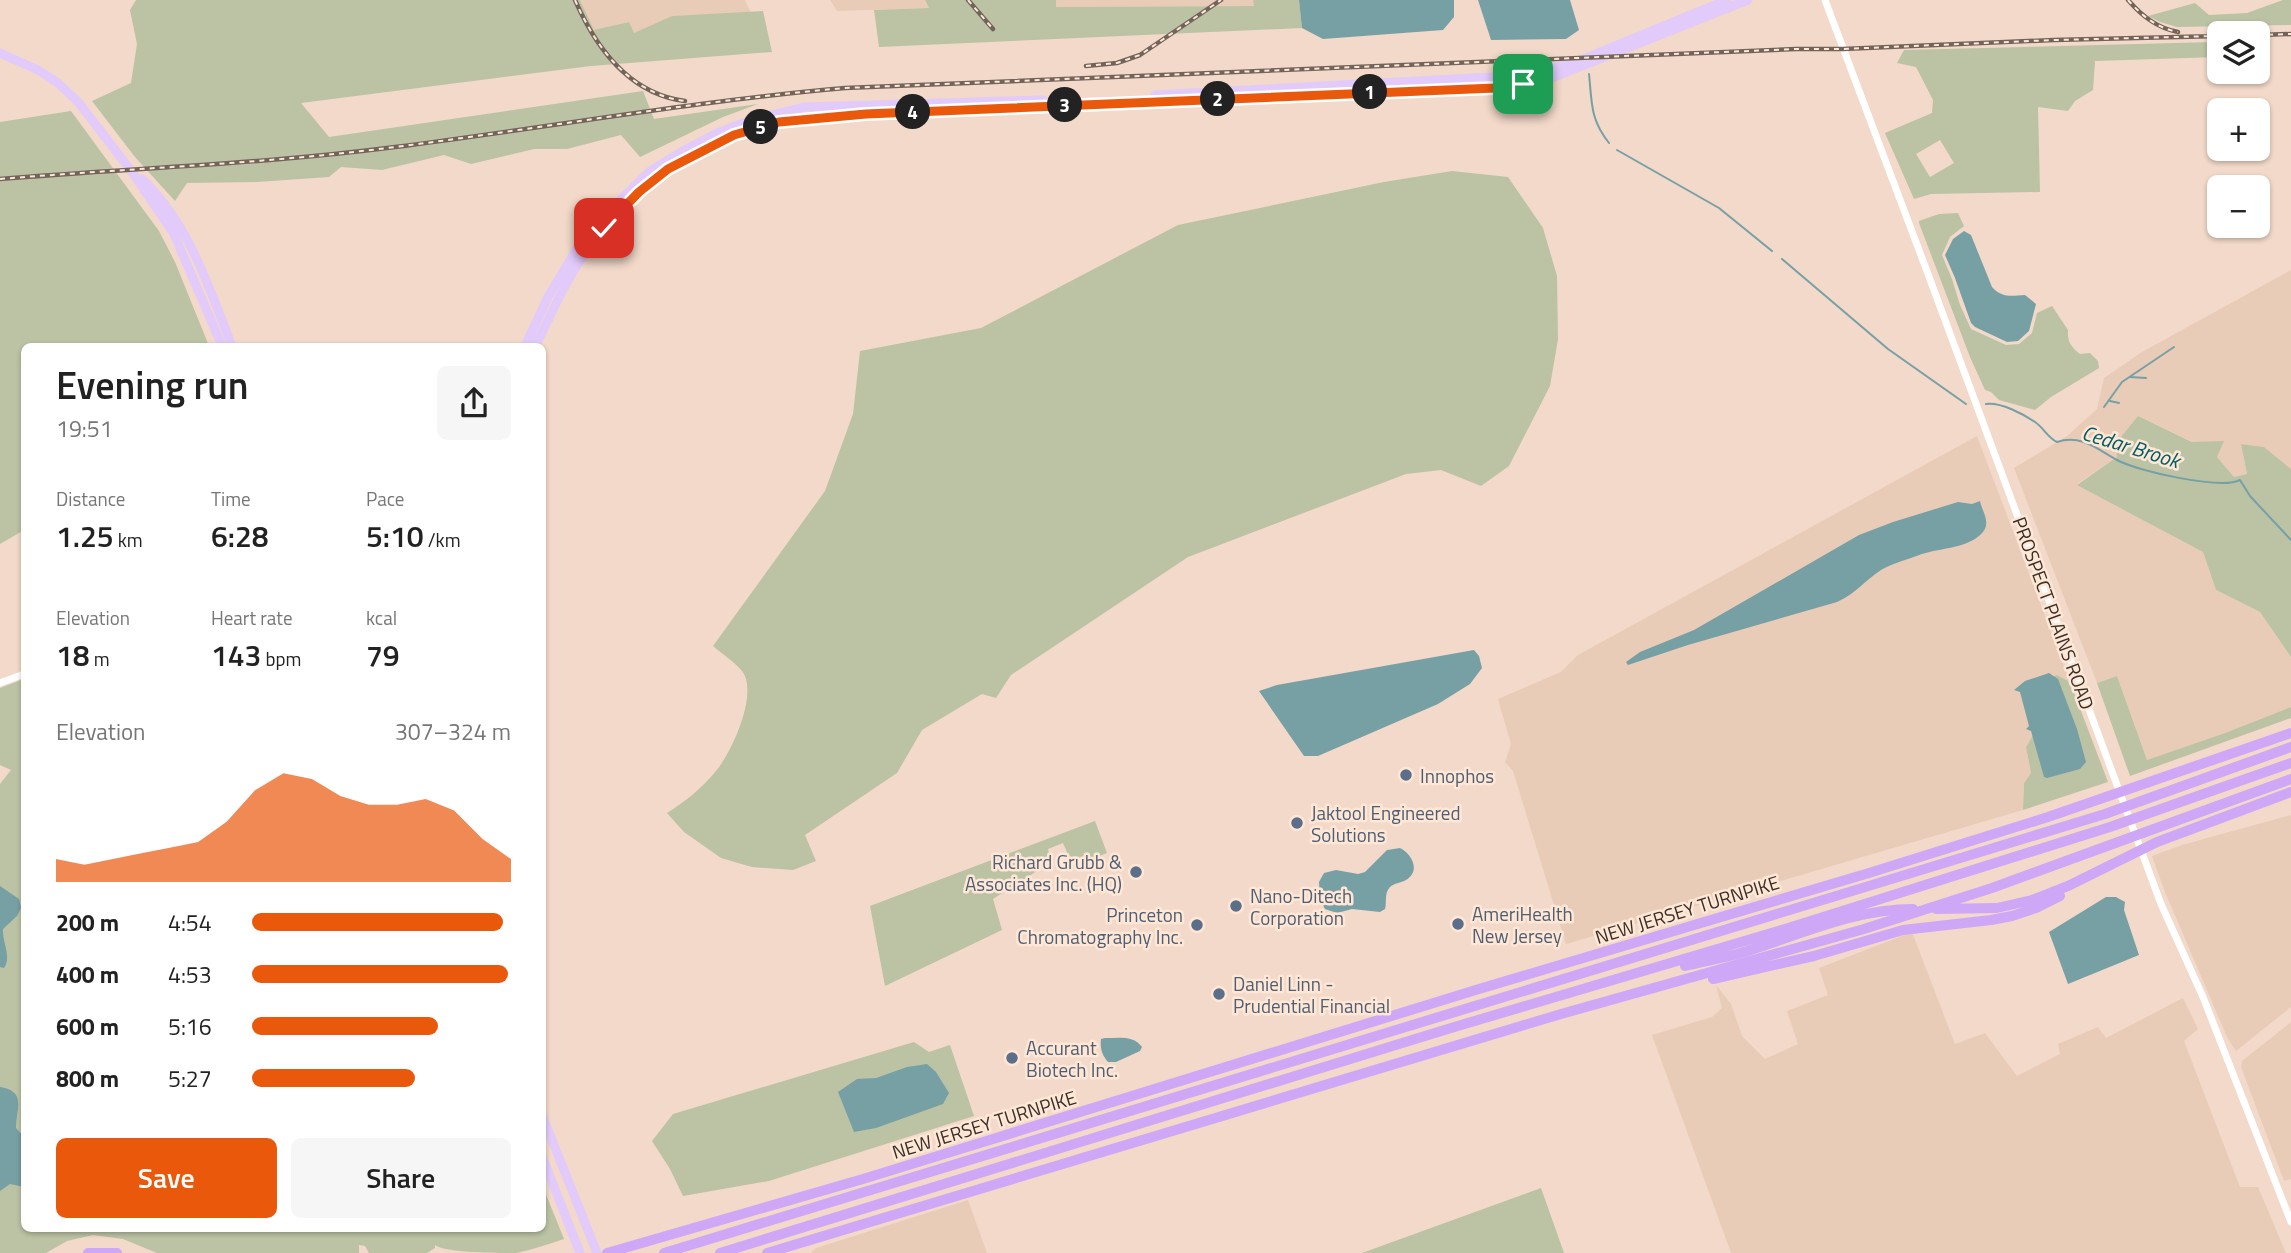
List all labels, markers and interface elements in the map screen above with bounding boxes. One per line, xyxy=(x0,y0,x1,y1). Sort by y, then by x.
map controls xyxy=(2207,21,2270,238)
button: layers xyxy=(2207,21,2270,84)
pin xyxy=(1493,54,1553,114)
icon: arrive xyxy=(1504,65,1542,103)
pin: 1 xyxy=(1352,74,1388,110)
text: 1 xyxy=(1364,77,1375,106)
pin: 2 xyxy=(1200,82,1236,116)
text: 2 xyxy=(1212,84,1223,113)
pin: 3 xyxy=(1048,88,1082,122)
text: 3 xyxy=(1059,90,1070,119)
pin: 4 xyxy=(895,94,930,130)
text: 4 xyxy=(907,97,918,126)
button: + xyxy=(2207,98,2270,161)
pin: 5 xyxy=(744,110,778,144)
text: 5 xyxy=(755,112,766,141)
button: − xyxy=(2207,175,2270,238)
pin xyxy=(574,198,634,258)
icon: check xyxy=(585,209,623,247)
text: Evening run xyxy=(56,356,249,414)
button: share xyxy=(437,366,511,440)
text: 19:51 xyxy=(56,411,113,446)
water label: Cedar Brook xyxy=(2078,416,2186,477)
text: Distance xyxy=(56,484,125,513)
text: Time xyxy=(211,484,251,513)
text: Pace xyxy=(366,484,404,513)
text: 1.25 xyxy=(56,513,114,559)
text: 6:28 xyxy=(211,513,269,559)
text: 5:10 xyxy=(366,513,424,559)
street label: PROSPECT PLAINS ROAD xyxy=(2006,513,2102,713)
text: km xyxy=(114,525,143,554)
text: /km xyxy=(424,525,461,554)
text: Elevation xyxy=(56,603,130,632)
text: Heart rate xyxy=(211,603,293,632)
text: kcal xyxy=(366,603,397,632)
text: 18 xyxy=(56,632,90,678)
text: 143 xyxy=(211,632,261,678)
text: 79 xyxy=(366,632,400,678)
text: m xyxy=(90,644,110,673)
text: bpm xyxy=(261,644,301,673)
text: Elevation xyxy=(56,714,145,749)
text: 307–324 m xyxy=(395,714,511,749)
place label: Innophos xyxy=(1420,761,1494,790)
marker: Innophos xyxy=(1398,767,1414,783)
place label: Jaktool Engineered Solutions xyxy=(1311,798,1460,849)
marker: Jaktool Engineered Solutions xyxy=(1289,815,1305,831)
place label: Richard Grubb & Associates Inc. (HQ) xyxy=(965,847,1122,898)
marker: Richard Grubb & Associates Inc. (HQ) xyxy=(1128,864,1144,880)
street label: NEW JERSEY TURNPIKE xyxy=(1591,867,1783,951)
place label: Nano-Ditech Corporation xyxy=(1250,881,1352,932)
marker: Nano-Ditech Corporation xyxy=(1228,898,1244,914)
place label: AmeriHealth New Jersey xyxy=(1472,899,1573,950)
place label: Princeton Chromatography Inc. xyxy=(1017,900,1183,951)
text: 200 m xyxy=(56,905,119,940)
text: 4:54 xyxy=(168,905,212,940)
marker: AmeriHealth New Jersey xyxy=(1450,916,1466,932)
marker: Princeton Chromatography Inc. xyxy=(1189,917,1205,933)
text: 400 m xyxy=(56,957,119,992)
text: 4:53 xyxy=(168,957,212,992)
place label: Daniel Linn - Prudential Financial xyxy=(1233,969,1390,1020)
marker: Daniel Linn - Prudential Financial xyxy=(1211,986,1227,1002)
text: 600 m xyxy=(56,1009,119,1044)
text: 5:16 xyxy=(168,1009,212,1044)
place label: Accurant Biotech Inc. xyxy=(1026,1033,1118,1084)
marker: Accurant Biotech Inc. xyxy=(1004,1050,1020,1066)
text: 800 m xyxy=(56,1061,119,1096)
text: 5:27 xyxy=(168,1061,212,1096)
street label: NEW JERSEY TURNPIKE xyxy=(888,1082,1080,1166)
button: Save xyxy=(56,1138,277,1218)
button: Share xyxy=(291,1138,511,1218)

